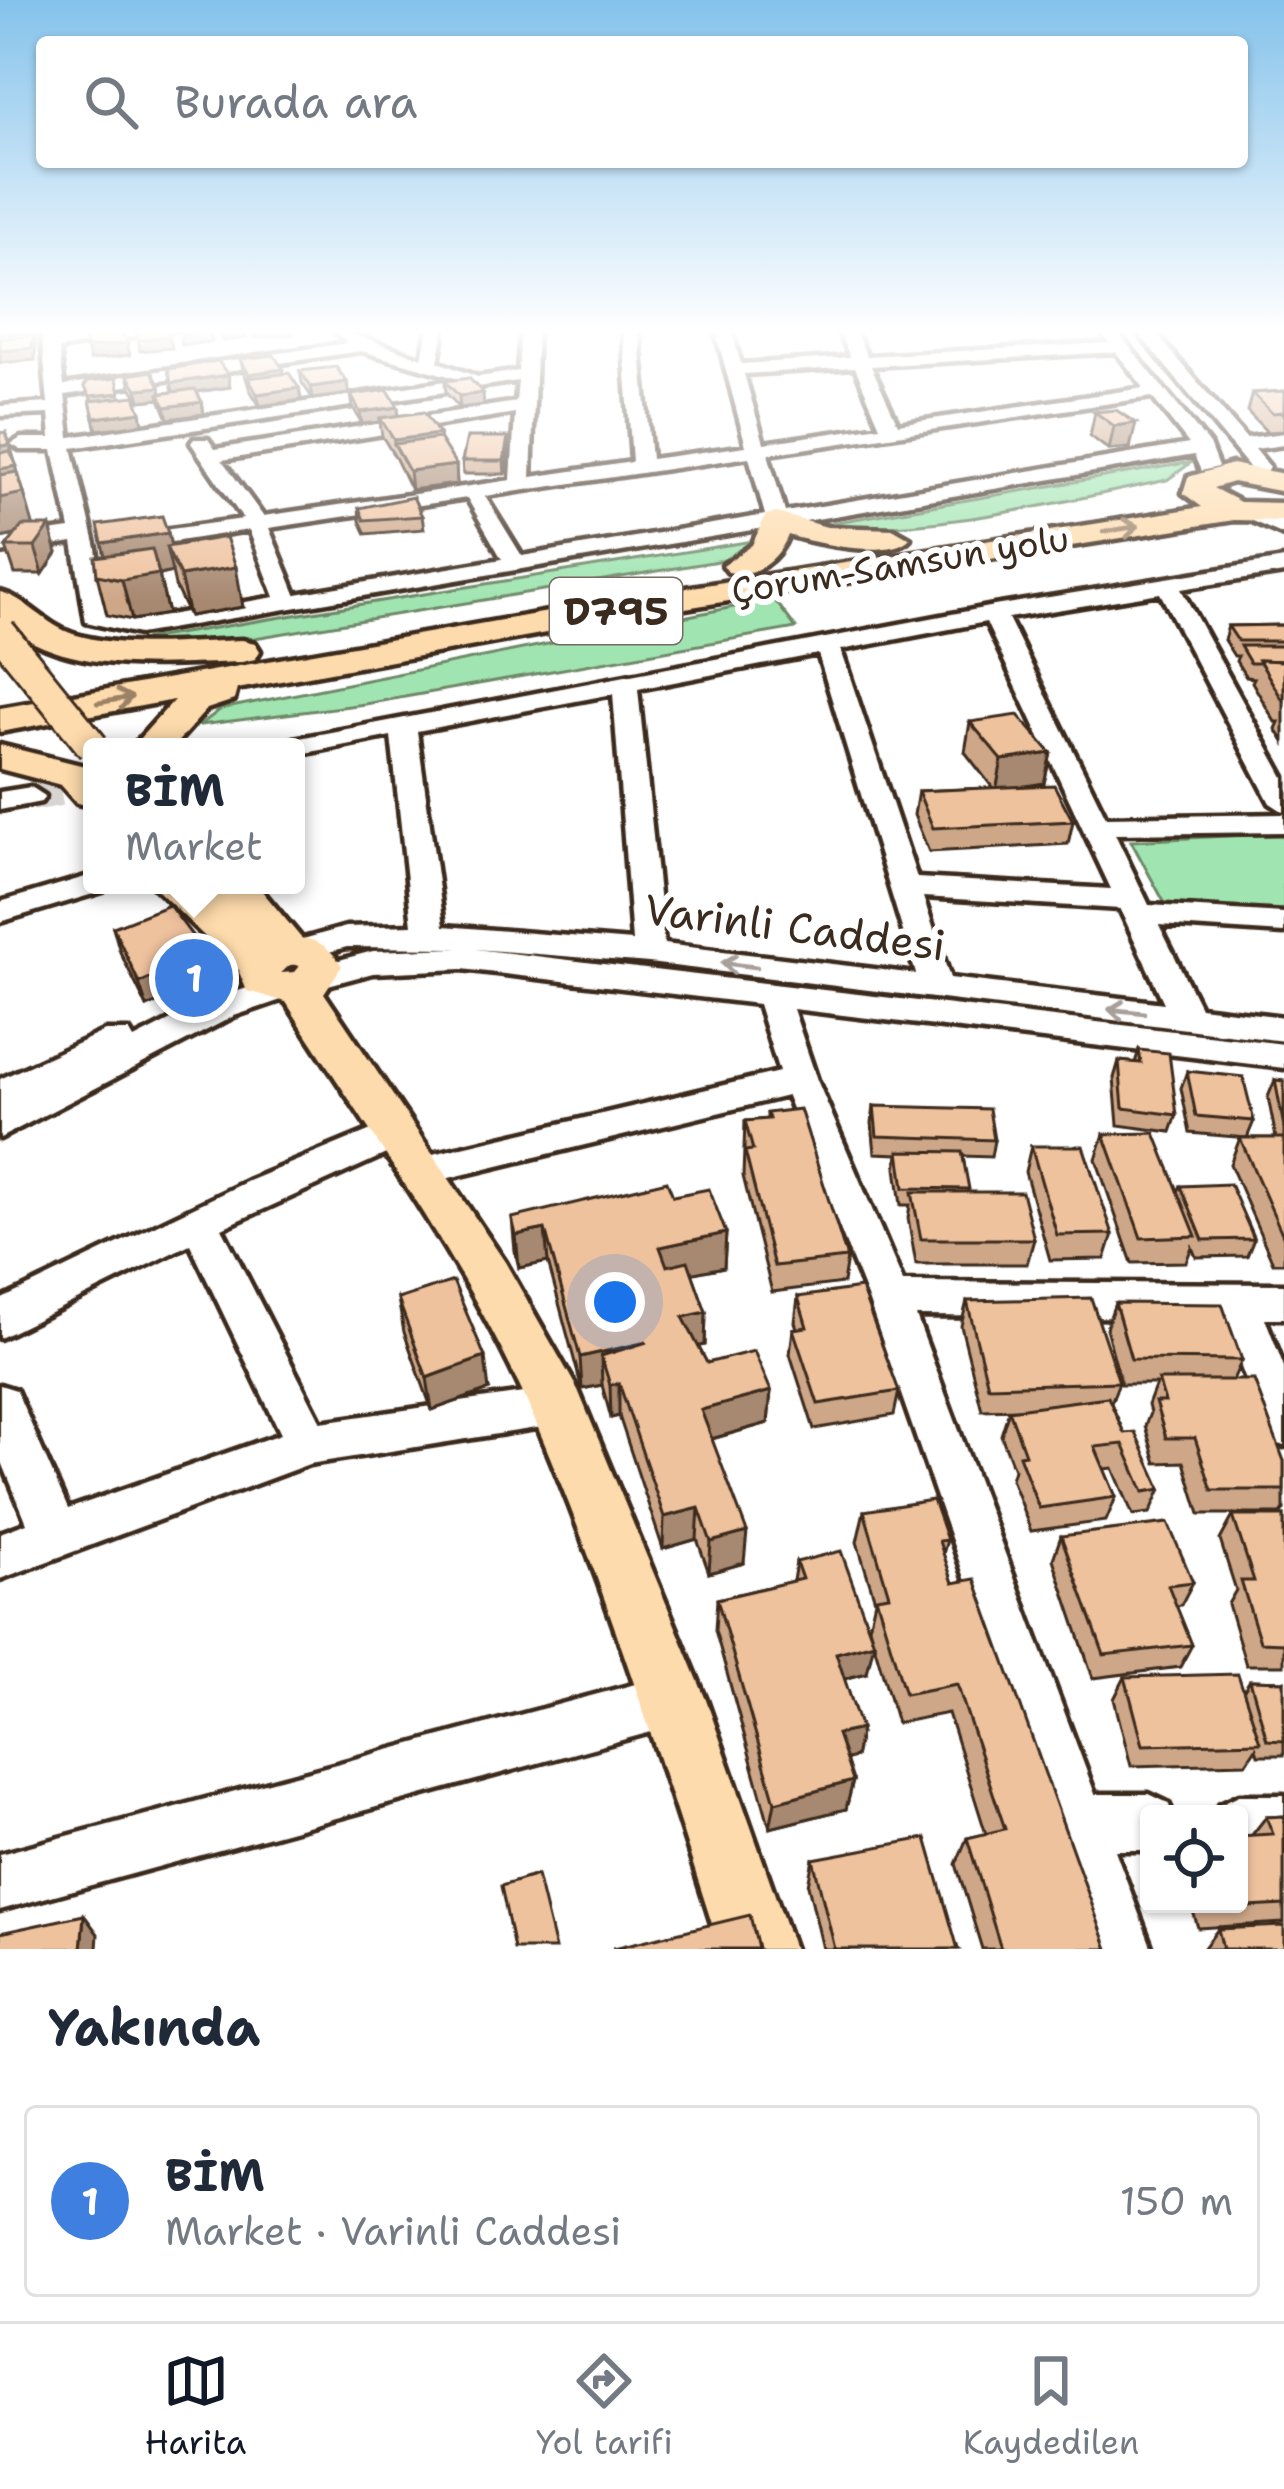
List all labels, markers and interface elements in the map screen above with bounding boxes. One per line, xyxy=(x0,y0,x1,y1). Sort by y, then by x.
search box xyxy=(36,36,1248,168)
icon: search xyxy=(78,69,144,135)
text: Burada ara xyxy=(174,72,417,132)
street label: Çorum-Samsun yolu xyxy=(728,514,1072,615)
one-way arrow xyxy=(1100,516,1139,539)
road number: D795 xyxy=(550,578,682,644)
one-way arrow xyxy=(95,688,134,710)
popup xyxy=(83,738,305,894)
text: BİM xyxy=(125,760,225,820)
text: Market xyxy=(125,820,263,872)
street label: Varinli Caddesi xyxy=(641,881,949,973)
pin: 1 xyxy=(155,933,233,1023)
one-way arrow xyxy=(720,953,759,975)
one-way arrow xyxy=(1107,999,1146,1022)
your location xyxy=(585,1272,645,1332)
map controls xyxy=(1140,1805,1248,1913)
button: locate xyxy=(1140,1805,1248,1913)
text: Yakında xyxy=(48,1993,260,2061)
text: BİM xyxy=(165,2145,265,2205)
text: 1 xyxy=(81,2175,99,2227)
text: 150 m xyxy=(1120,2175,1233,2227)
text: Market · Varinli Caddesi xyxy=(165,2205,621,2257)
tab: Harita xyxy=(145,2348,246,2465)
tab: Yol tarifi xyxy=(536,2348,673,2465)
tab: Kaydedilen xyxy=(963,2348,1139,2465)

